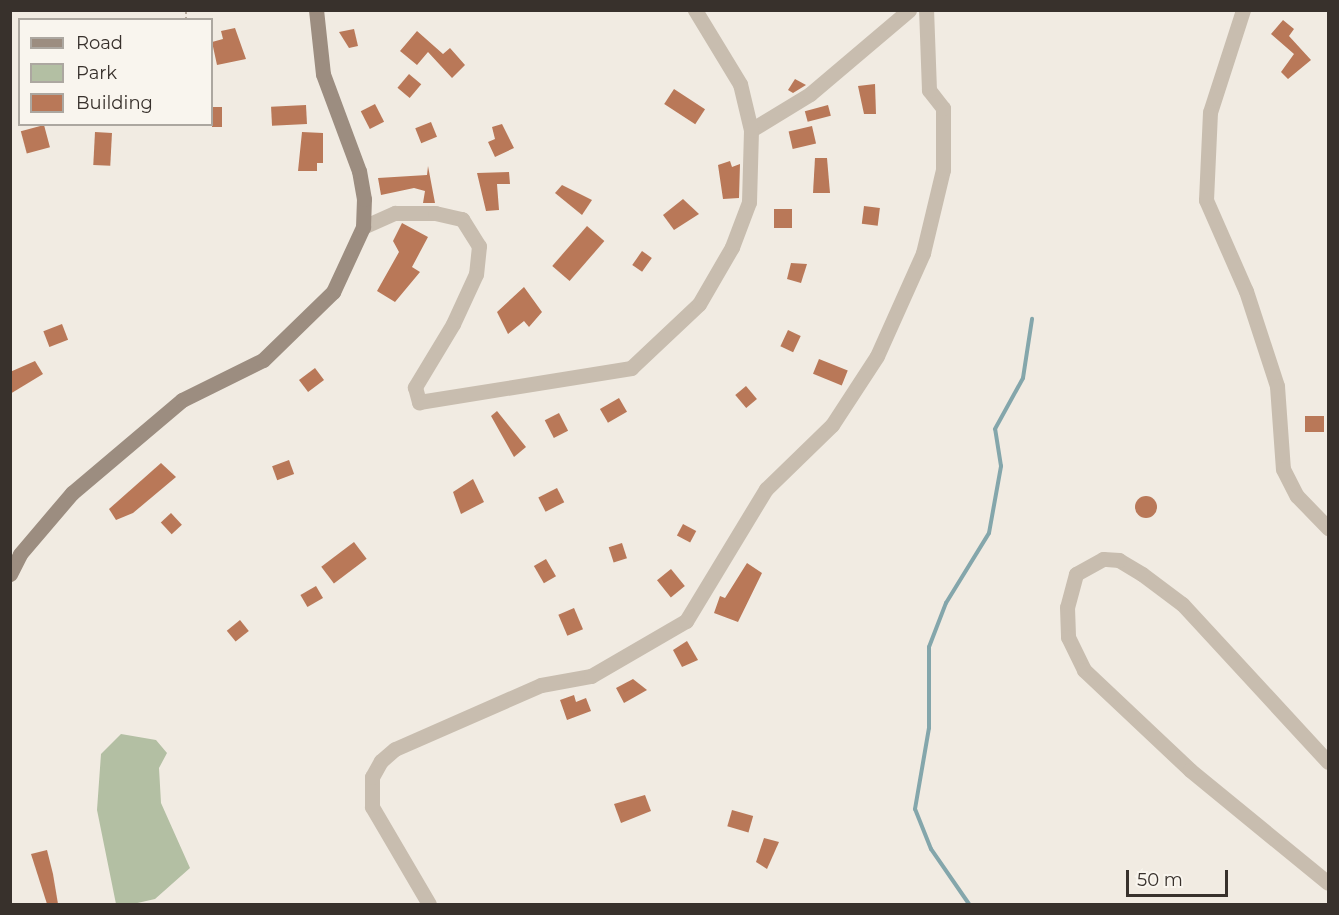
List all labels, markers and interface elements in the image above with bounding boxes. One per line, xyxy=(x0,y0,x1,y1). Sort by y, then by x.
legend xyxy=(18,18,213,126)
text: Road xyxy=(76,32,123,54)
text: Park xyxy=(76,62,117,84)
text: Building xyxy=(76,92,153,114)
scale bar xyxy=(1129,858,1231,896)
text: 50 m xyxy=(1137,869,1183,891)

